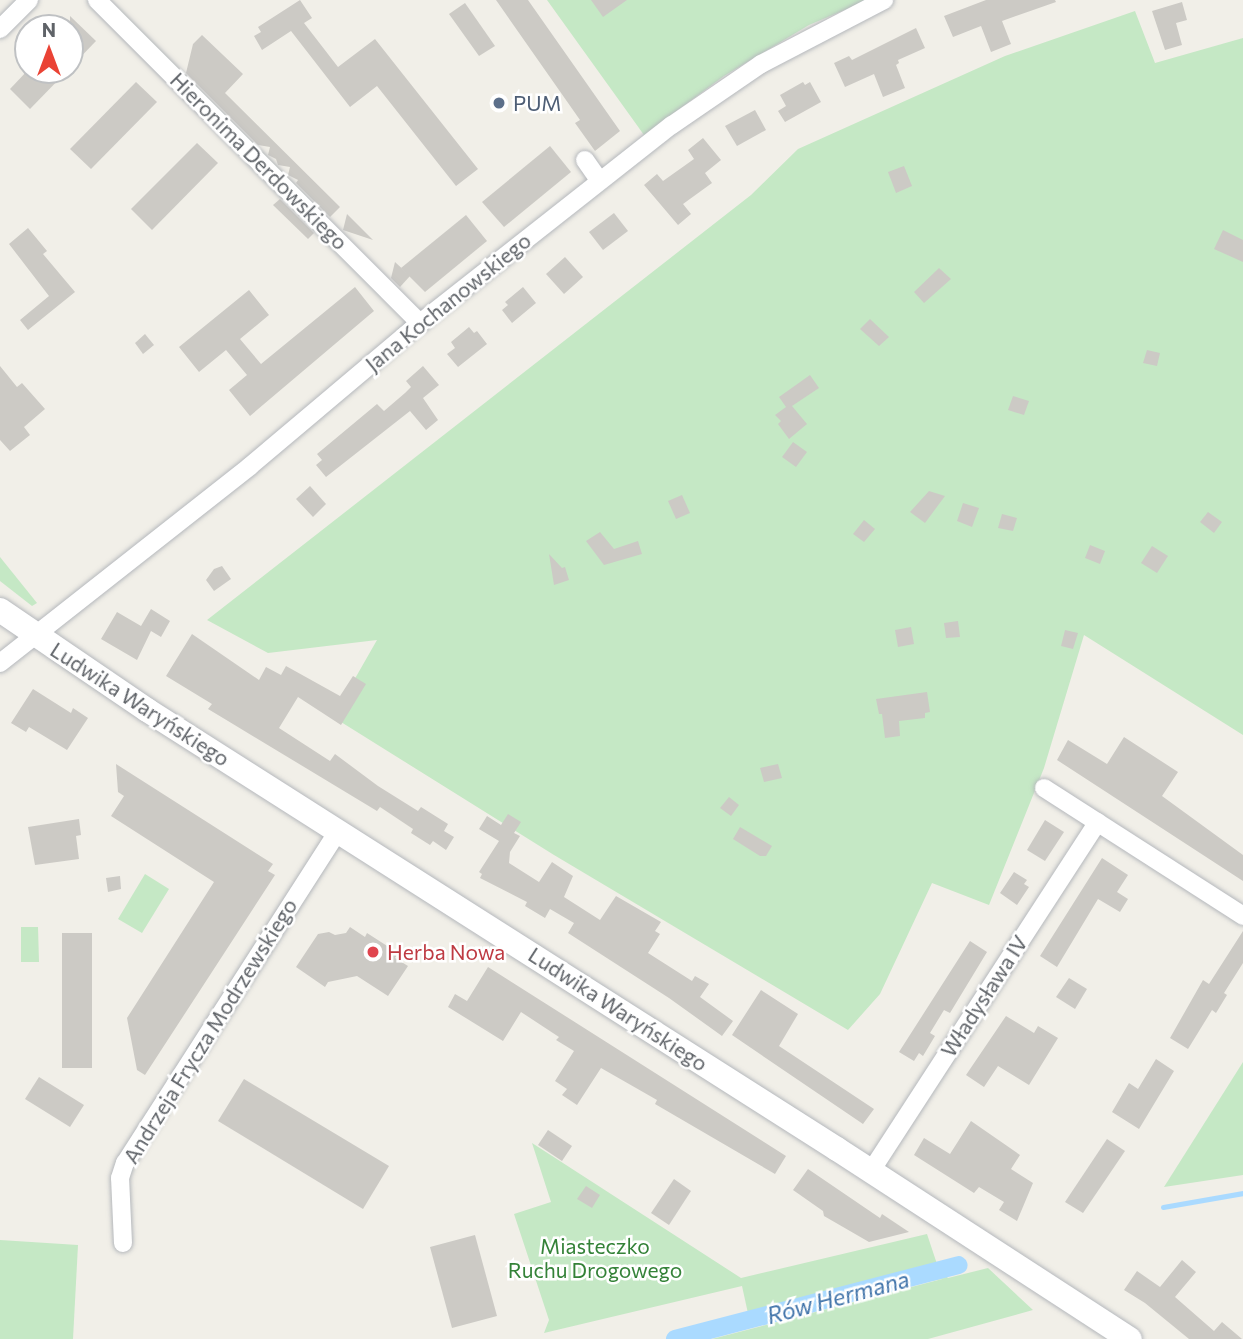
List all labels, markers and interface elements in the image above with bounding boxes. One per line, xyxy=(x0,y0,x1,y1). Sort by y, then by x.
north arrow xyxy=(14,14,84,84)
text: N xyxy=(42,18,56,41)
street label: Hieronima Derdowskiego xyxy=(165,67,353,255)
place label: PUM xyxy=(513,90,561,116)
marker: PUM xyxy=(491,95,507,111)
street label: Jana Kochanowskiego xyxy=(360,228,536,376)
street label: Ludwika Waryńskiego xyxy=(46,637,234,771)
street label: Andrzeja Frycza Modrzewskiego xyxy=(118,894,302,1168)
street label: Władysława IV xyxy=(935,931,1033,1061)
place label: Herba Nowa xyxy=(387,939,505,965)
street label: Ludwika Waryńskiego xyxy=(524,942,712,1076)
marker: Herba Nowa xyxy=(365,944,381,960)
park label: Miasteczko Ruchu Drogowego xyxy=(508,1233,682,1283)
water label: Rów Hermana xyxy=(764,1265,912,1329)

